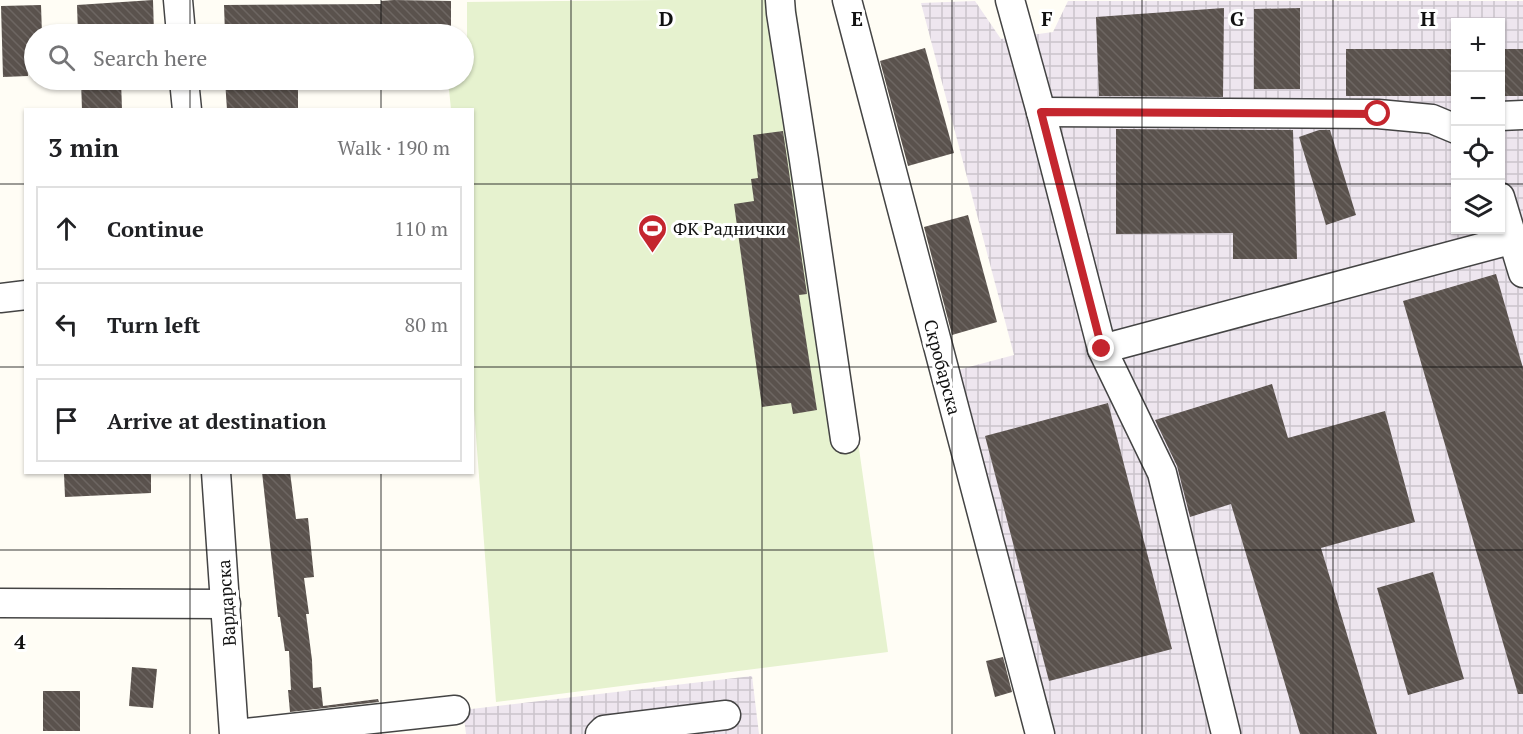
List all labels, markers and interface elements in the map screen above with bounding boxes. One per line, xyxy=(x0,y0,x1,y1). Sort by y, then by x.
text: D xyxy=(659,5,673,32)
text: E xyxy=(851,5,863,32)
text: F xyxy=(1041,5,1053,32)
text: G xyxy=(1230,5,1244,32)
text: H xyxy=(1420,5,1436,32)
map controls xyxy=(1451,18,1505,234)
button: + xyxy=(1451,18,1505,72)
search box xyxy=(24,24,474,90)
icon: search xyxy=(45,41,78,74)
text: Search here xyxy=(93,43,207,72)
button: − xyxy=(1451,72,1505,126)
route start xyxy=(1364,100,1390,126)
button: locate xyxy=(1451,126,1505,180)
text: 3 min xyxy=(48,130,119,164)
text: Walk · 190 m xyxy=(338,134,450,161)
button: layers xyxy=(1451,180,1505,234)
icon: ahead xyxy=(50,212,83,245)
sports icon: ФК Раднички xyxy=(636,212,668,254)
text: Continue xyxy=(107,214,204,243)
text: 110 m xyxy=(394,215,448,242)
place label: ФК Раднички xyxy=(673,216,786,240)
icon: left xyxy=(50,308,83,341)
text: Turn left xyxy=(107,310,200,339)
text: 80 m xyxy=(405,311,448,338)
street label: Скробарска xyxy=(919,317,967,417)
route end xyxy=(1088,335,1114,361)
icon: arrive xyxy=(50,404,83,437)
text: Arrive at destination xyxy=(107,406,326,435)
street label: Вардарска xyxy=(211,559,241,647)
text: 4 xyxy=(14,628,26,655)

